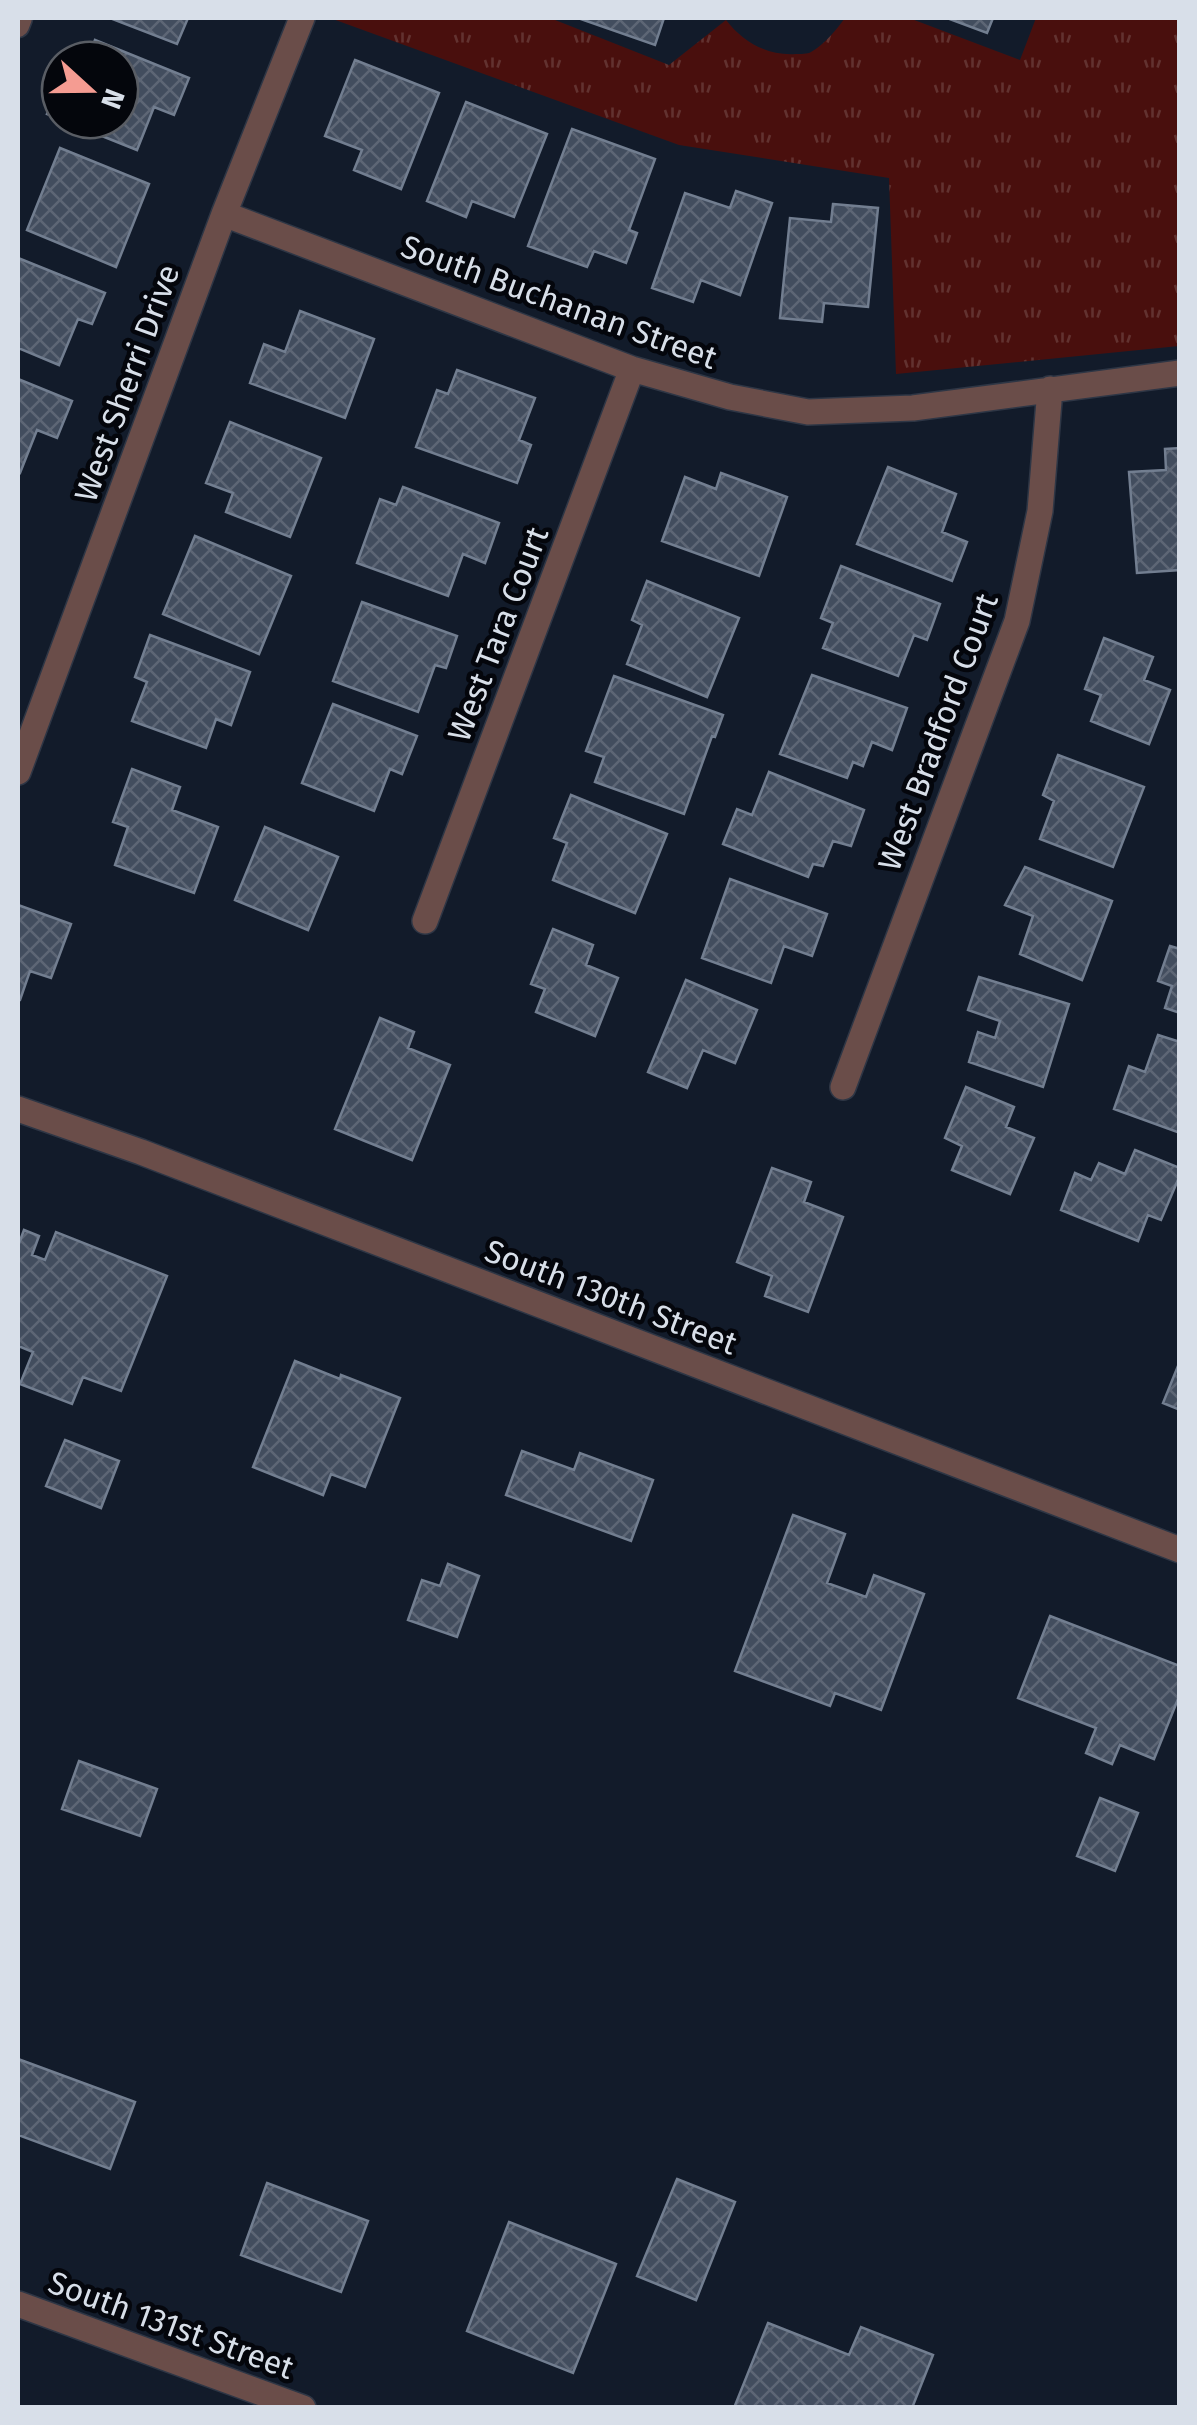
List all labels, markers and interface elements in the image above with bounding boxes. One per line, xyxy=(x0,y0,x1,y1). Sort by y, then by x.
north arrow xyxy=(40,40,140,140)
text: N xyxy=(94,84,132,113)
street label: South Buchanan Street xyxy=(396,227,723,377)
street label: West Sherri Drive xyxy=(66,259,188,507)
street label: West Tara Court xyxy=(440,521,556,747)
street label: West Bradford Court xyxy=(870,588,1006,876)
street label: South 130th Street xyxy=(480,1231,743,1363)
street label: South 131st Street xyxy=(43,2263,299,2387)

